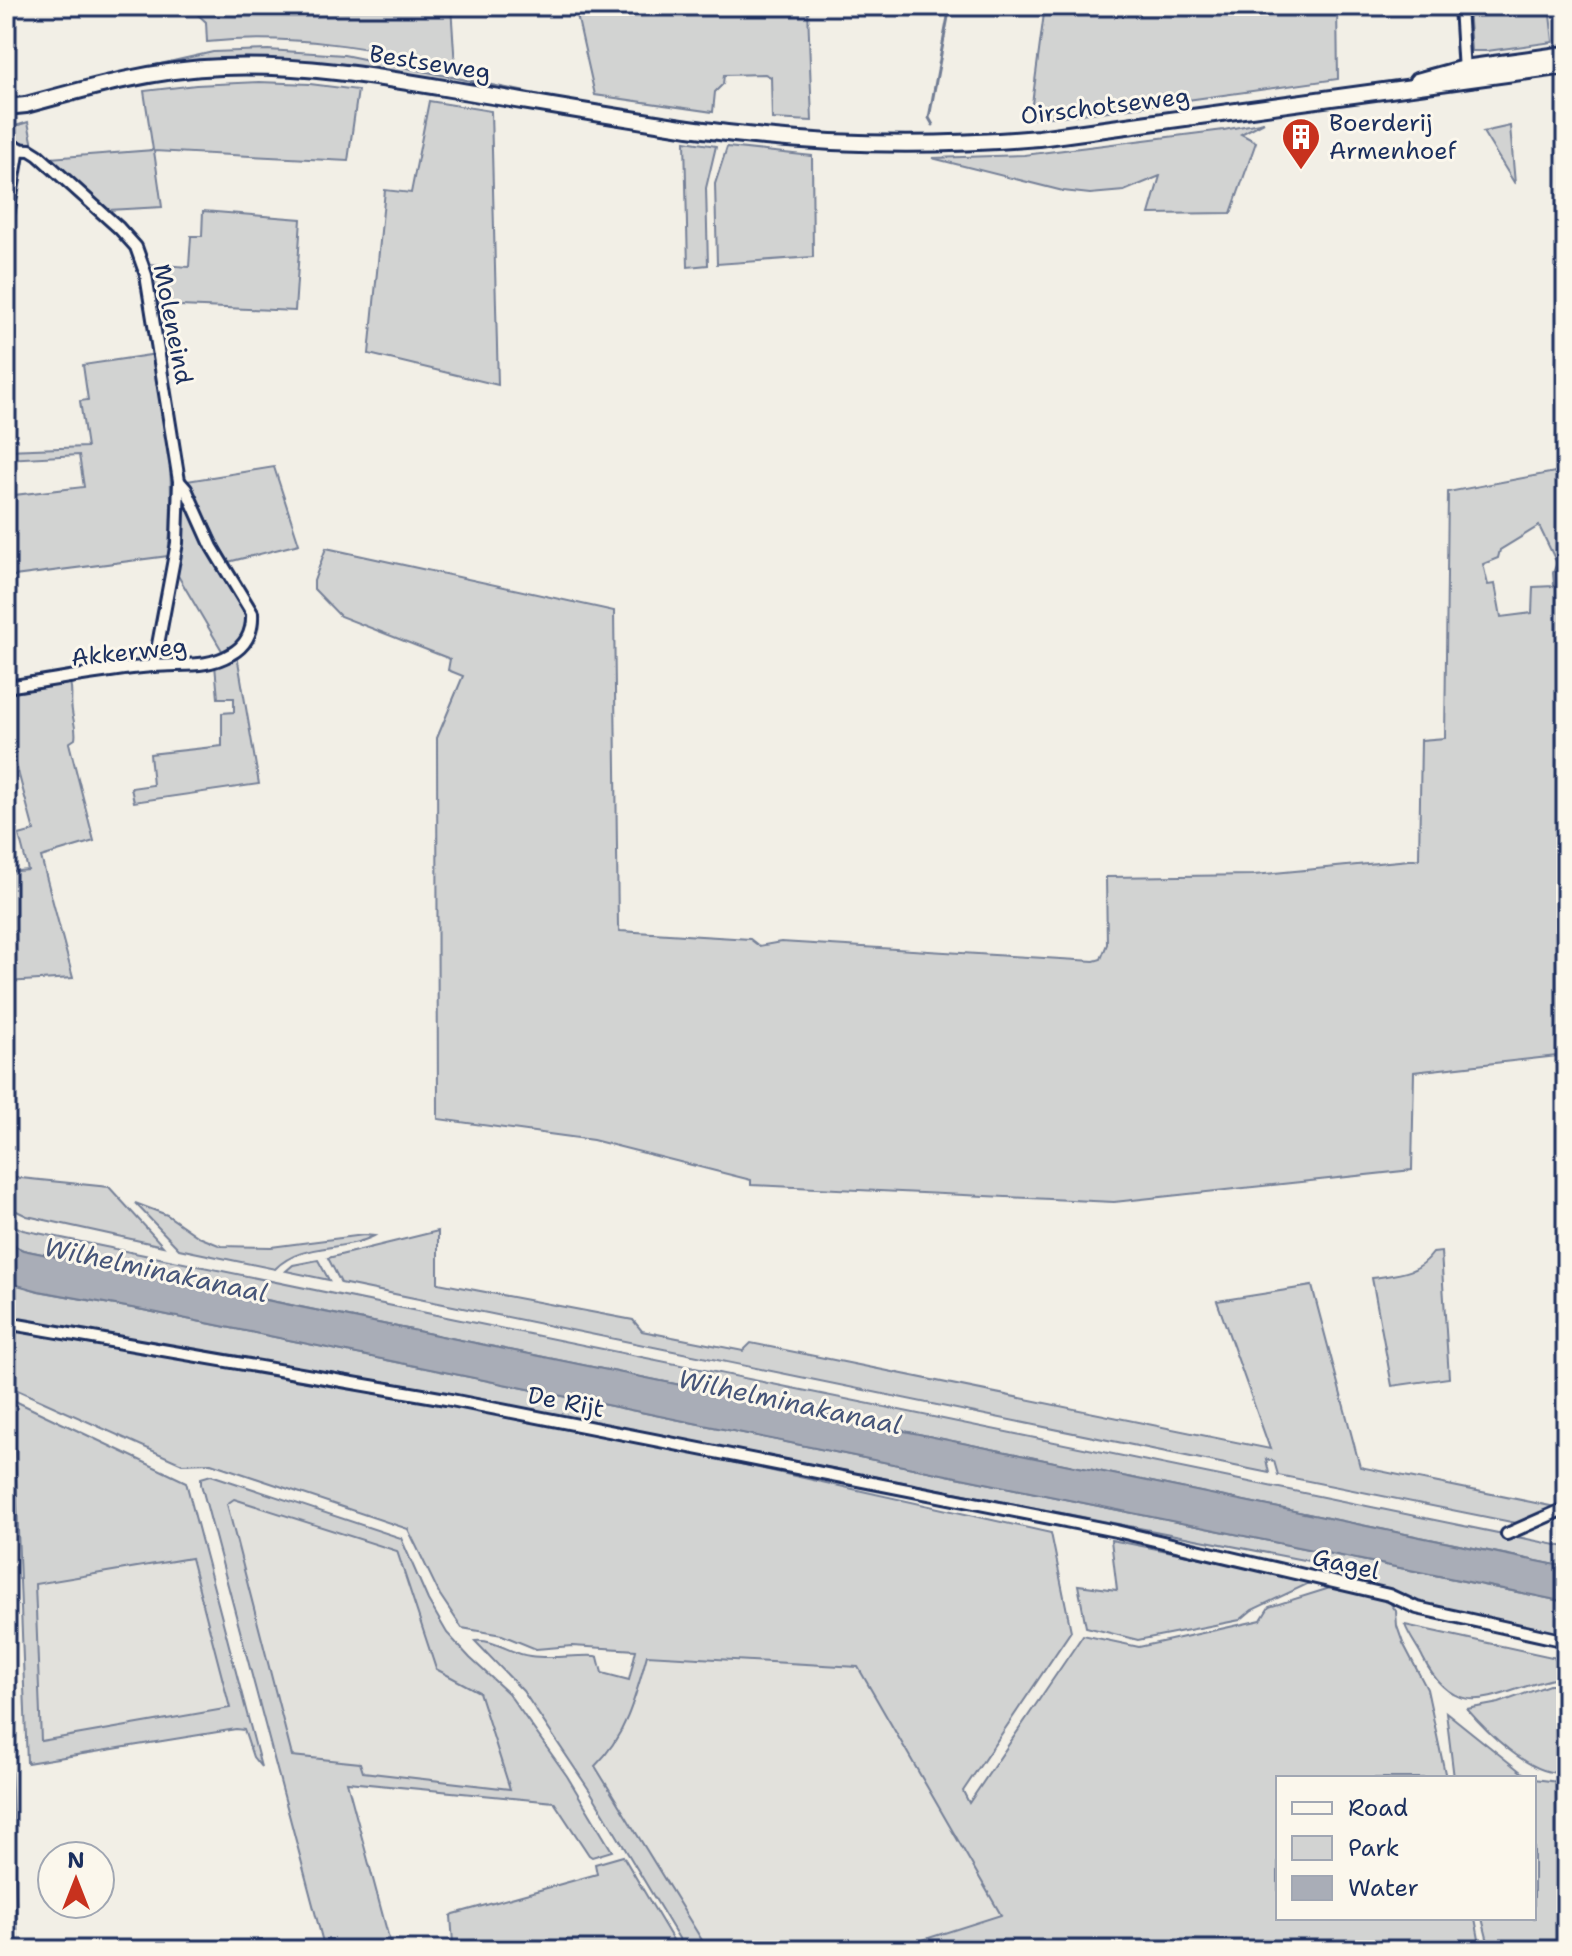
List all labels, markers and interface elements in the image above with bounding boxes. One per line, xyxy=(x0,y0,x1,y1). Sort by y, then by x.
street label: Bestseweg xyxy=(367,38,493,88)
street label: Oirschotseweg xyxy=(1019,80,1191,132)
place label: Boerderij Armenhoef xyxy=(1329,107,1458,167)
building icon: Boerderij Armenhoef xyxy=(1280,116,1322,171)
street label: Moleneind xyxy=(146,261,200,387)
street label: Akkerweg xyxy=(69,630,189,674)
water label: Wilhelminakanaal xyxy=(41,1229,271,1310)
water label: Wilhelminakanaal xyxy=(675,1361,905,1442)
street label: De Rijt xyxy=(525,1379,607,1425)
street label: Gagel xyxy=(1309,1541,1383,1587)
legend xyxy=(1276,1776,1536,1920)
text: Road xyxy=(1348,1792,1408,1824)
text: Park xyxy=(1348,1832,1400,1864)
north arrow xyxy=(36,1840,116,1920)
text: N xyxy=(67,1846,85,1875)
text: Water xyxy=(1348,1872,1419,1904)

